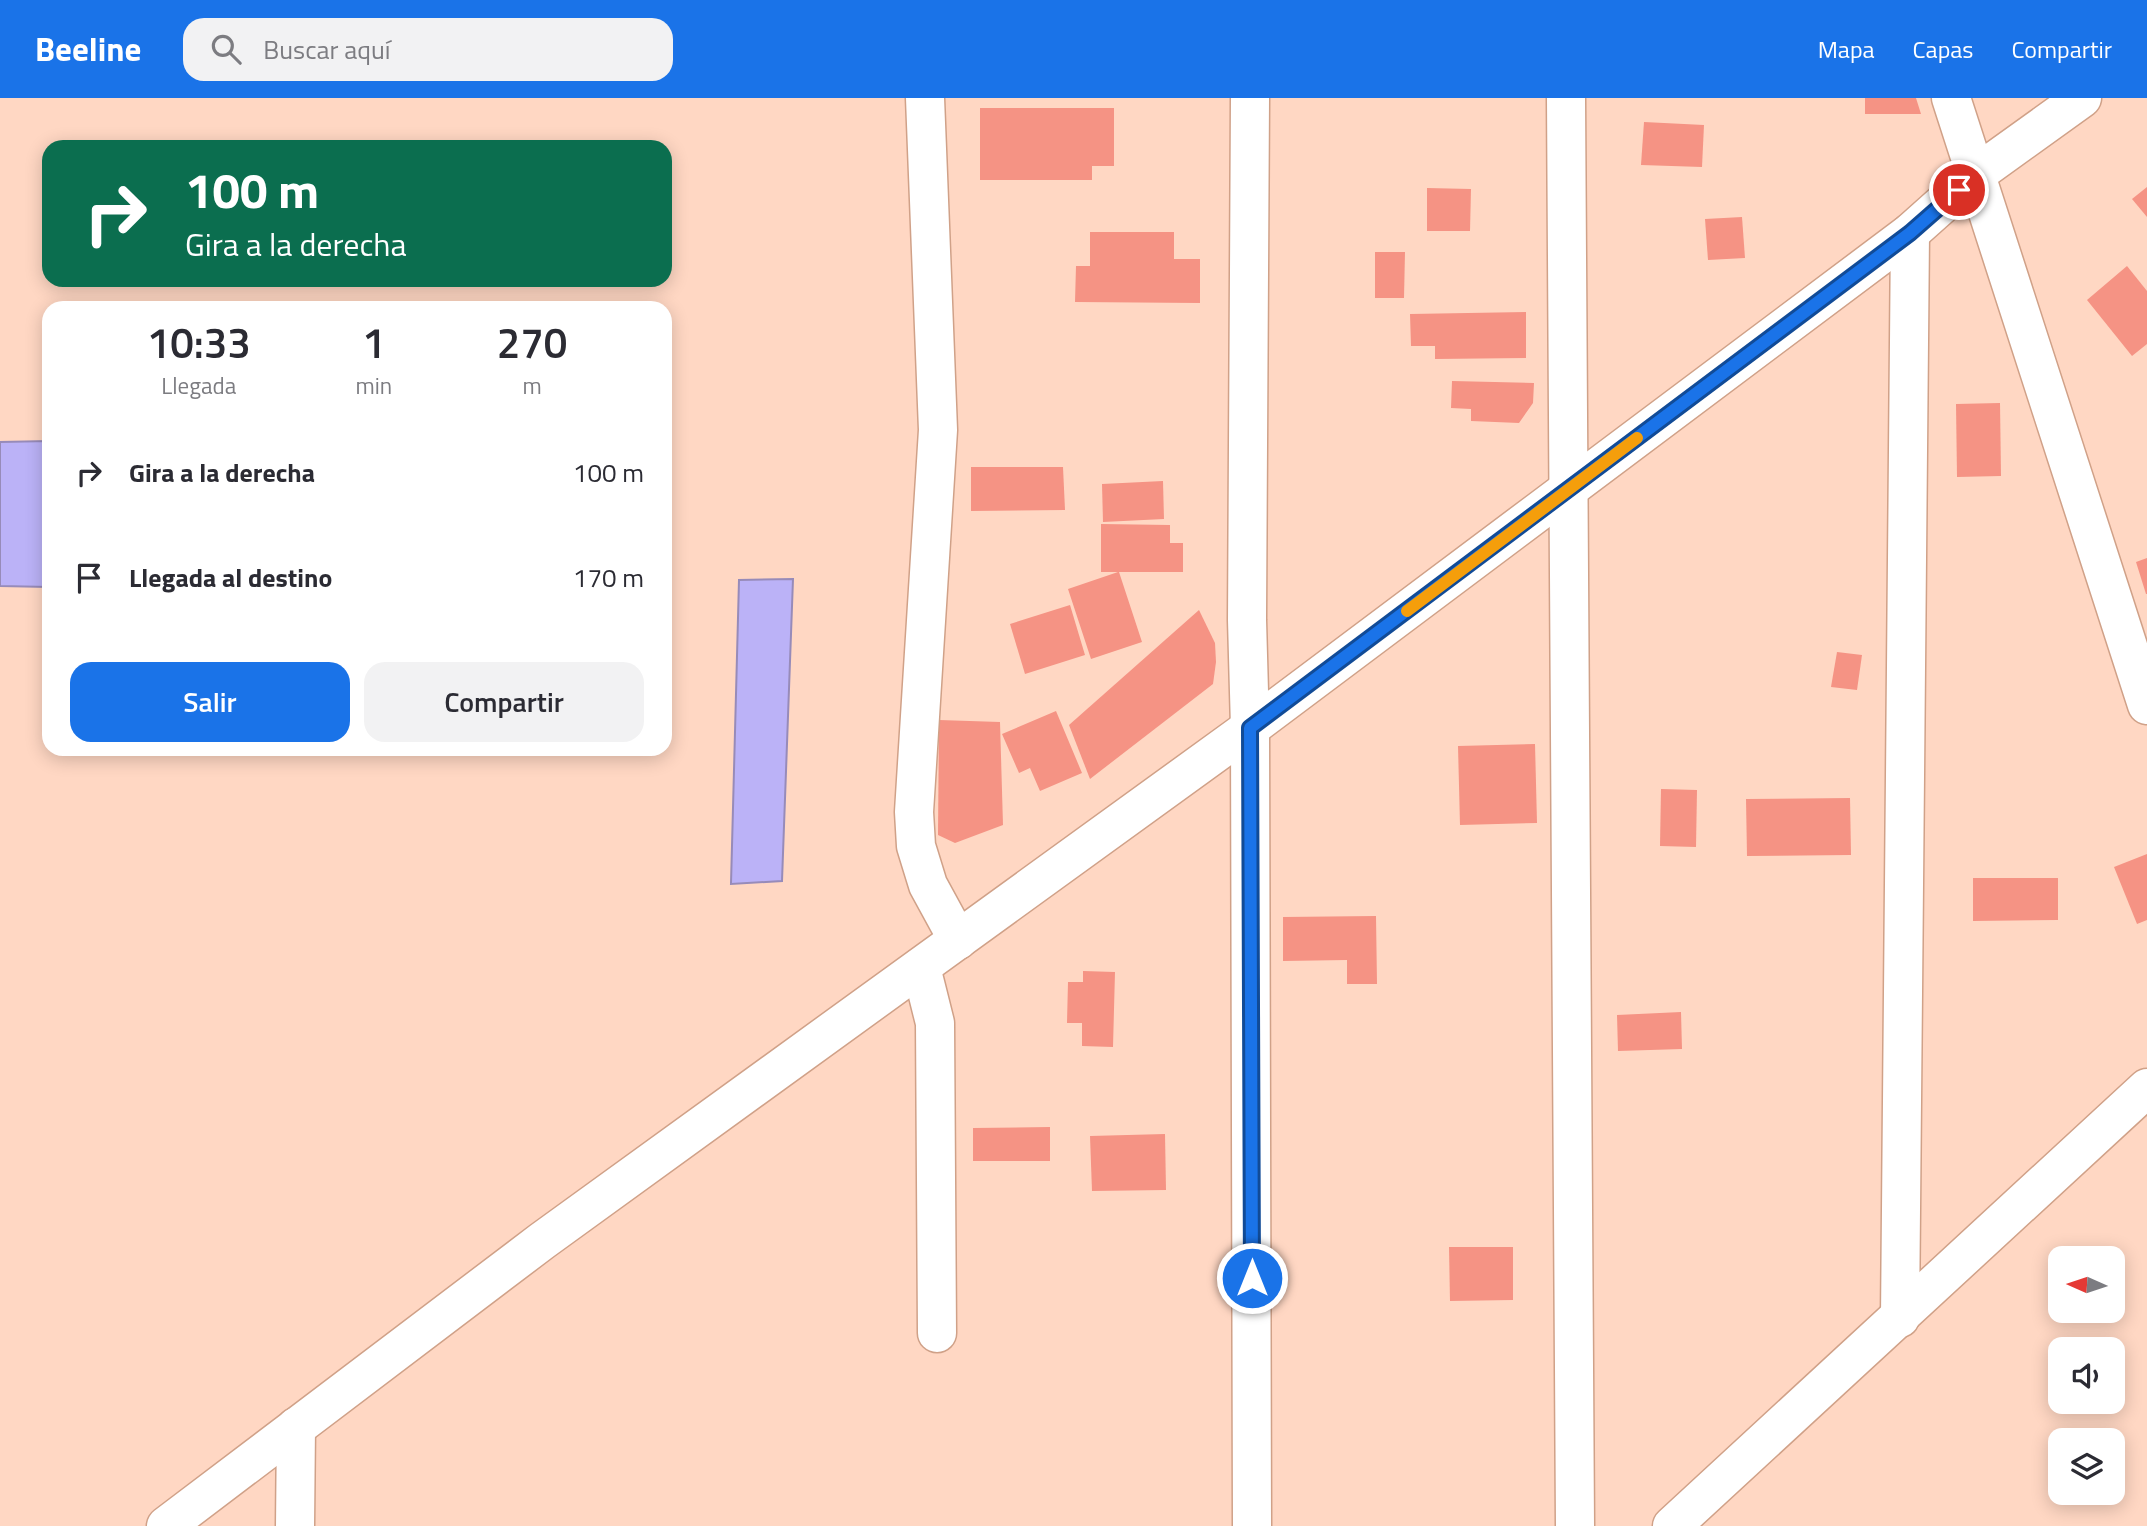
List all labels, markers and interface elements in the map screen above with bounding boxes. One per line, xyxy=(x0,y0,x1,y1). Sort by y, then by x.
search box xyxy=(183,18,673,81)
text: Beeline xyxy=(35,24,141,74)
icon: search xyxy=(207,30,245,68)
text: Buscar aquí xyxy=(263,30,390,69)
text: Mapa xyxy=(1818,31,1875,67)
text: Capas xyxy=(1913,31,1973,67)
text: Compartir xyxy=(2011,31,2112,67)
text: 100 m xyxy=(185,152,319,227)
pin xyxy=(1929,160,1989,220)
icon: right xyxy=(70,168,161,259)
icon: arrive xyxy=(1940,171,1978,209)
text: Gira a la derecha xyxy=(185,220,407,268)
text: 10:33 xyxy=(147,310,251,374)
text: 1 xyxy=(362,310,386,374)
text: 270 xyxy=(497,310,567,374)
text: Llegada xyxy=(161,368,236,403)
text: min xyxy=(355,368,392,403)
text: m xyxy=(522,368,542,403)
text: Gira a la derecha xyxy=(129,453,315,492)
text: 100 m xyxy=(573,453,644,492)
icon: right xyxy=(70,454,108,492)
text: Llegada al destino xyxy=(129,558,332,597)
text: 170 m xyxy=(573,558,644,597)
icon: arrive xyxy=(70,559,108,597)
button: Salir xyxy=(70,662,350,742)
button: Compartir xyxy=(364,662,644,742)
position arrow xyxy=(1215,1241,1289,1315)
north arrow xyxy=(2048,1246,2124,1323)
map controls xyxy=(2048,1246,2125,1505)
button: sound xyxy=(2048,1337,2125,1414)
button: layers xyxy=(2048,1428,2125,1505)

